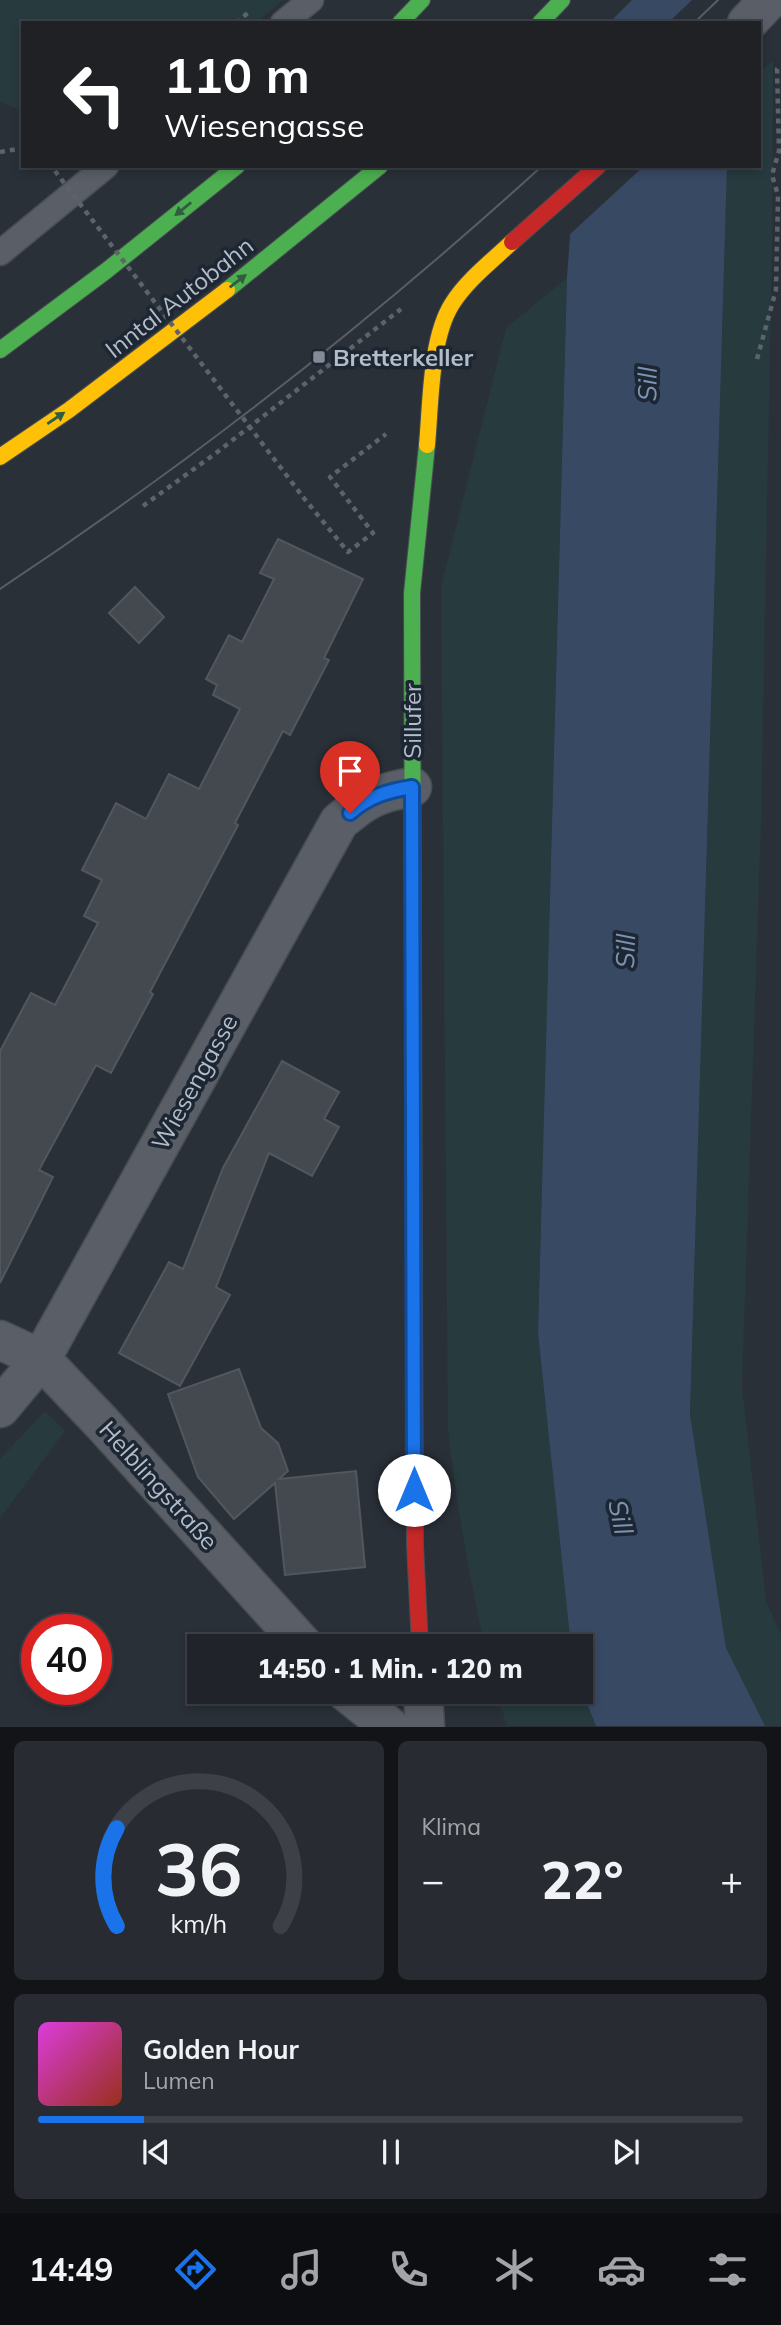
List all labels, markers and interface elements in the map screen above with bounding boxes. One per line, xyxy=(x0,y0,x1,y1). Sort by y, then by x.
text: 110 m xyxy=(164,44,310,105)
icon: left xyxy=(49,49,140,140)
text: Wiesengasse xyxy=(164,105,364,145)
one-way arrow xyxy=(175,201,193,216)
street label: Inntal Autobahn xyxy=(99,230,259,364)
one-way arrow xyxy=(228,273,246,288)
place label: Bretterkeller xyxy=(333,342,474,372)
marker: Bretterkeller xyxy=(311,349,327,365)
water label: Sill xyxy=(630,366,664,402)
one-way arrow xyxy=(47,412,66,425)
street label: Sillufer xyxy=(397,683,427,759)
pin xyxy=(320,741,380,813)
icon: arrive xyxy=(331,752,369,790)
water label: Sill xyxy=(608,932,642,969)
street label: Wiesengasse xyxy=(144,1009,244,1155)
street label: Helblingstraße xyxy=(93,1414,225,1556)
position arrow xyxy=(377,1453,451,1527)
water label: Sill xyxy=(601,1497,641,1538)
speed limit sign: 40 xyxy=(21,1614,112,1705)
text: 14:50 · 1 Min. · 120 m xyxy=(257,1652,523,1685)
text: Klima xyxy=(422,1812,481,1841)
text: 36 xyxy=(155,1824,242,1915)
text: 22° xyxy=(541,1847,623,1912)
text: − xyxy=(422,1856,444,1904)
text: + xyxy=(720,1856,743,1904)
text: km/h xyxy=(170,1908,227,1939)
text: Golden Hour xyxy=(143,2033,299,2066)
text: Lumen xyxy=(143,2066,215,2095)
icon: previous xyxy=(137,2133,175,2171)
icon: pause xyxy=(372,2133,410,2171)
icon: next xyxy=(607,2133,645,2171)
icon: directions xyxy=(171,2245,220,2294)
icon: music xyxy=(277,2245,326,2294)
icon: phone xyxy=(384,2245,433,2294)
icon: climate xyxy=(490,2245,539,2294)
icon: car xyxy=(597,2245,646,2294)
icon: filters xyxy=(703,2245,752,2294)
text: 14:49 xyxy=(29,2249,113,2289)

